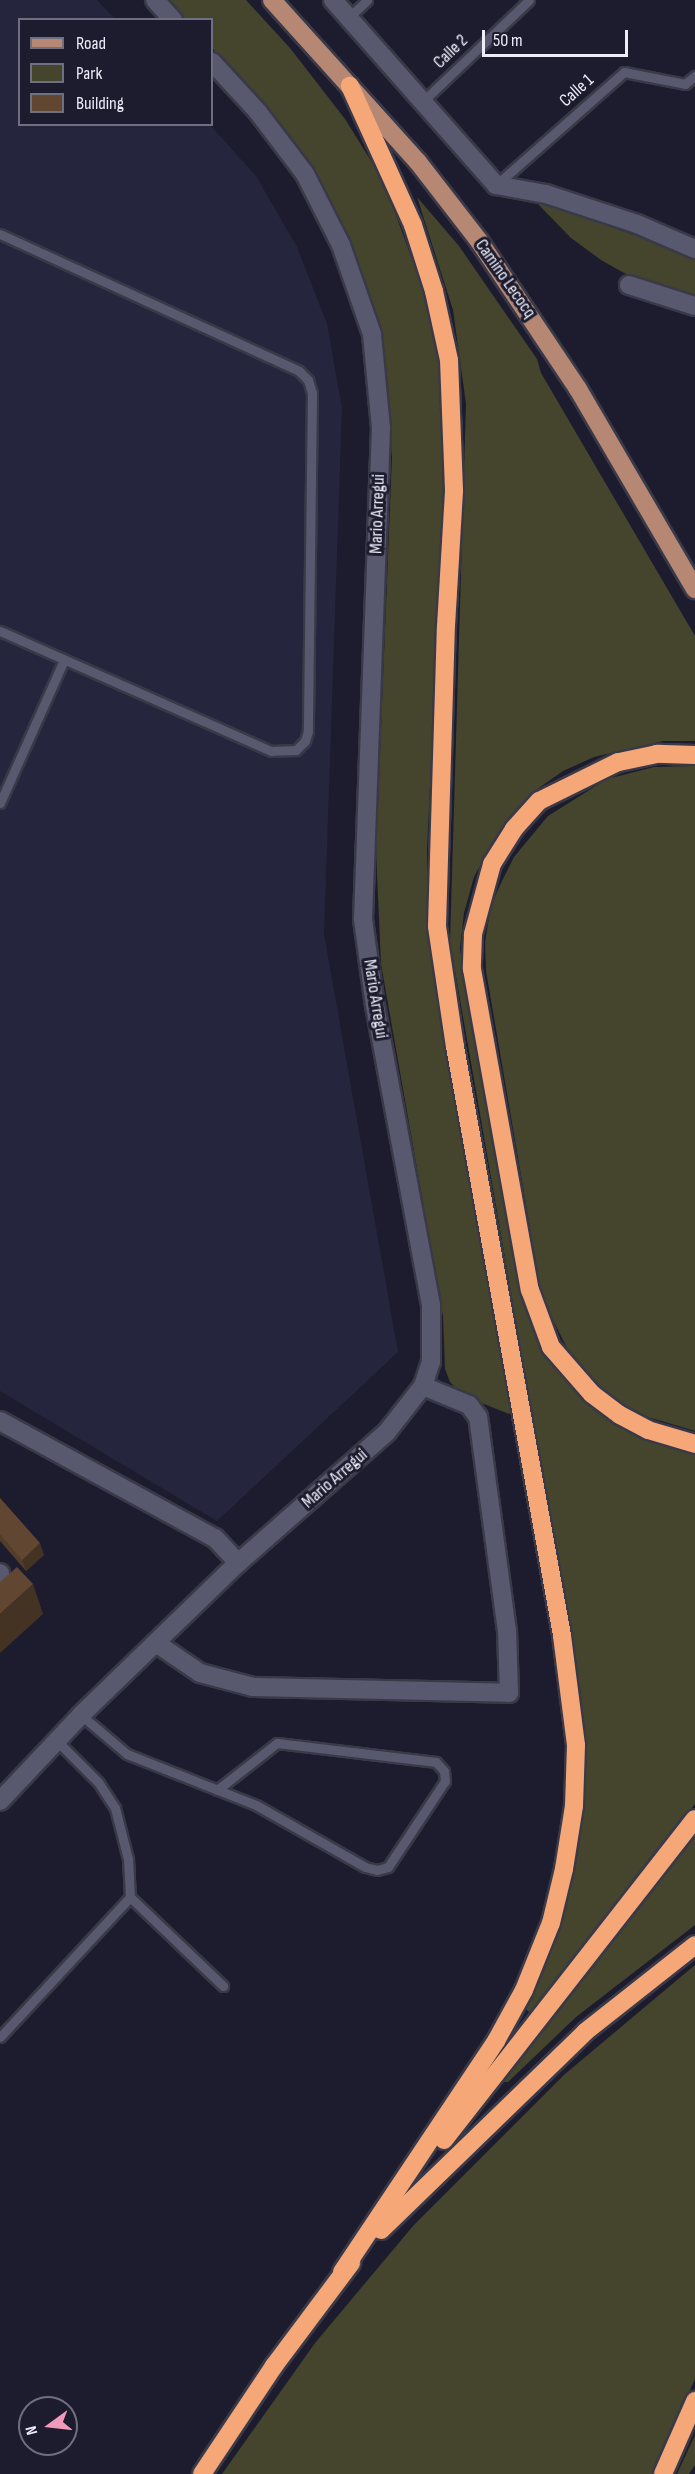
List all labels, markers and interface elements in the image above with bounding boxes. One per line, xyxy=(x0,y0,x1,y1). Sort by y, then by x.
legend xyxy=(18,18,213,126)
scale bar xyxy=(485,18,630,56)
street label: Calle 2 xyxy=(429,30,473,74)
text: 50 m xyxy=(493,30,523,51)
text: Road xyxy=(76,33,106,54)
text: Park xyxy=(76,63,102,84)
street label: Calle 1 xyxy=(555,70,599,112)
text: Building xyxy=(76,93,124,114)
street label: Camino Lecocq xyxy=(470,235,540,323)
street label: Mario Arregui xyxy=(366,474,390,554)
street label: Mario Arregui xyxy=(358,958,392,1040)
street label: Mario Arregui xyxy=(298,1445,372,1513)
north arrow xyxy=(18,2396,78,2456)
text: N xyxy=(22,2424,42,2437)

